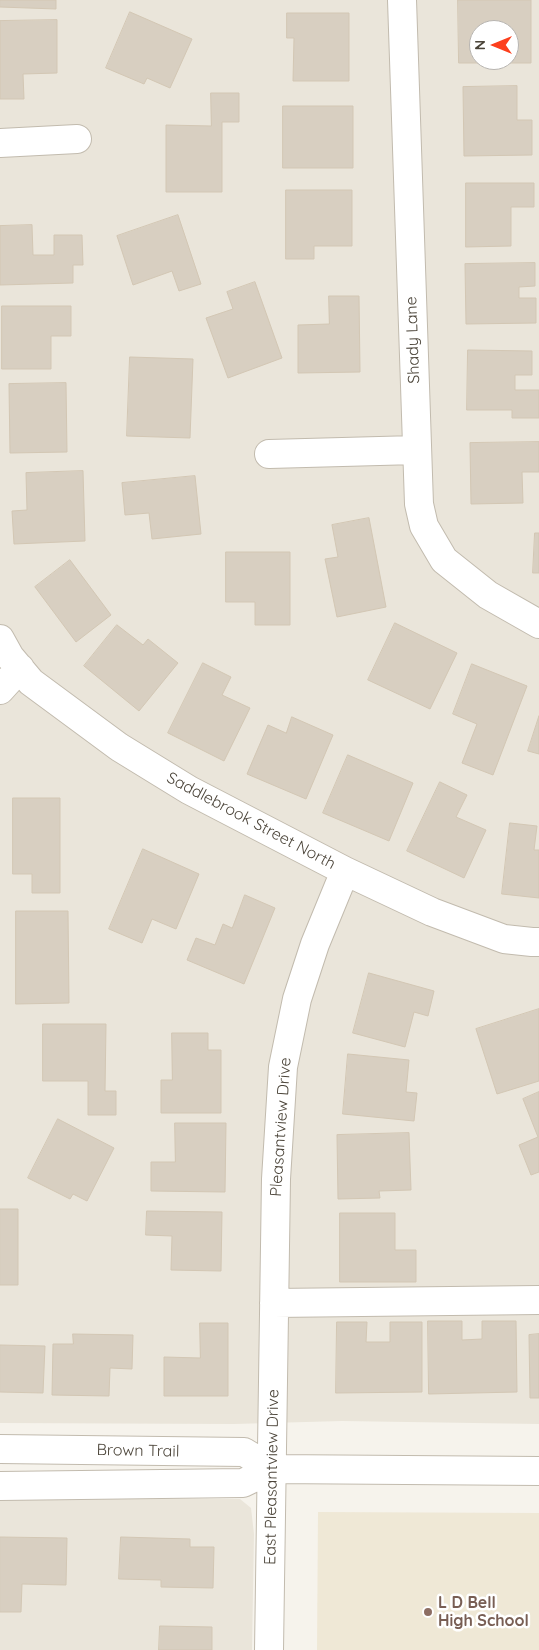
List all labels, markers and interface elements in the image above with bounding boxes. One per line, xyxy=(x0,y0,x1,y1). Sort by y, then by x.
north arrow xyxy=(469,20,519,70)
text: N xyxy=(471,40,489,50)
street label: Shady Lane xyxy=(402,296,424,384)
street label: Saddlebrook Street North xyxy=(163,768,339,874)
street label: Pleasantview Drive xyxy=(267,1057,295,1197)
street label: East Pleasantview Drive xyxy=(261,1389,283,1565)
street label: Brown Trail xyxy=(96,1441,180,1461)
place label: L D Bell High School xyxy=(438,1593,529,1631)
marker: L D Bell High School xyxy=(422,1606,434,1618)

